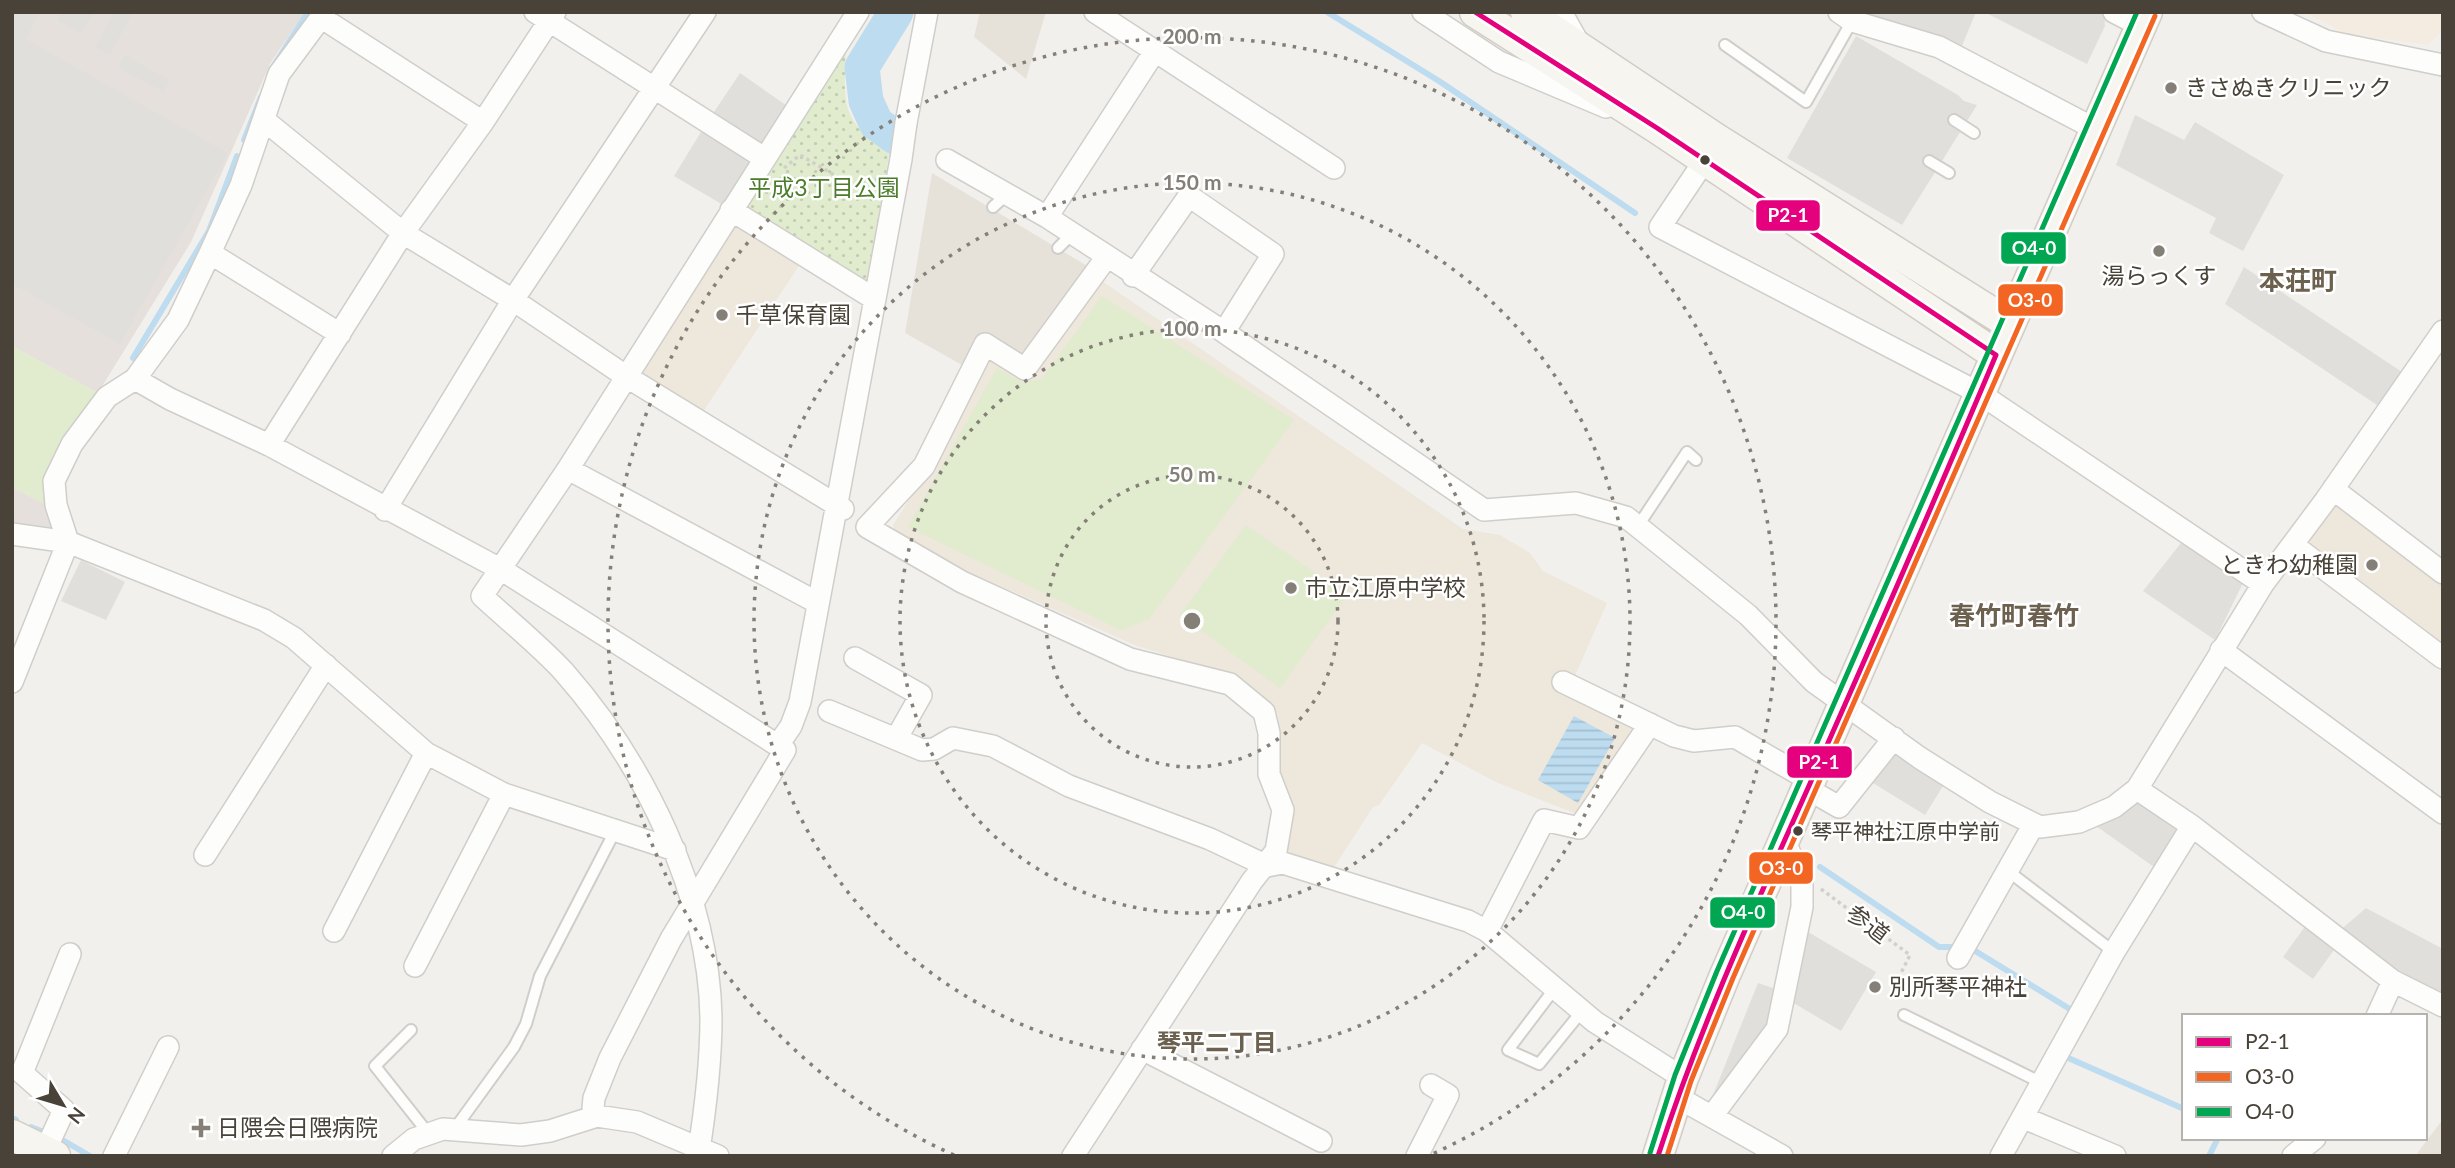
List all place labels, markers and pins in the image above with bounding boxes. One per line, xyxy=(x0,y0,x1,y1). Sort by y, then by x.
place label: きさぬきクリニック xyxy=(2185,73,2392,101)
marker: きさぬきクリニック xyxy=(2163,80,2179,96)
unlabelled marker xyxy=(1698,153,1712,167)
marker: 湯らっくす xyxy=(2151,243,2167,259)
place label: 湯らっくす xyxy=(2102,261,2217,289)
place label: 千草保育園 xyxy=(736,300,851,328)
marker: 千草保育園 xyxy=(714,307,730,323)
place label: ときわ幼稚園 xyxy=(2220,550,2358,578)
marker: ときわ幼稚園 xyxy=(2364,557,2380,573)
place label: 市立江原中学校 xyxy=(1305,573,1466,601)
marker: 市立江原中学校 xyxy=(1283,580,1299,596)
centre of rings xyxy=(1180,609,1204,633)
place label: 琴平神社江原中学前 xyxy=(1811,818,2000,843)
marker: 琴平神社江原中学前 xyxy=(1791,824,1805,838)
place label: 別所琴平神社 xyxy=(1889,972,2027,1000)
marker: 別所琴平神社 xyxy=(1867,979,1883,995)
place label: 日隈会日隈病院 xyxy=(217,1113,378,1141)
marker: 日隈会日隈病院 xyxy=(191,1118,211,1138)

